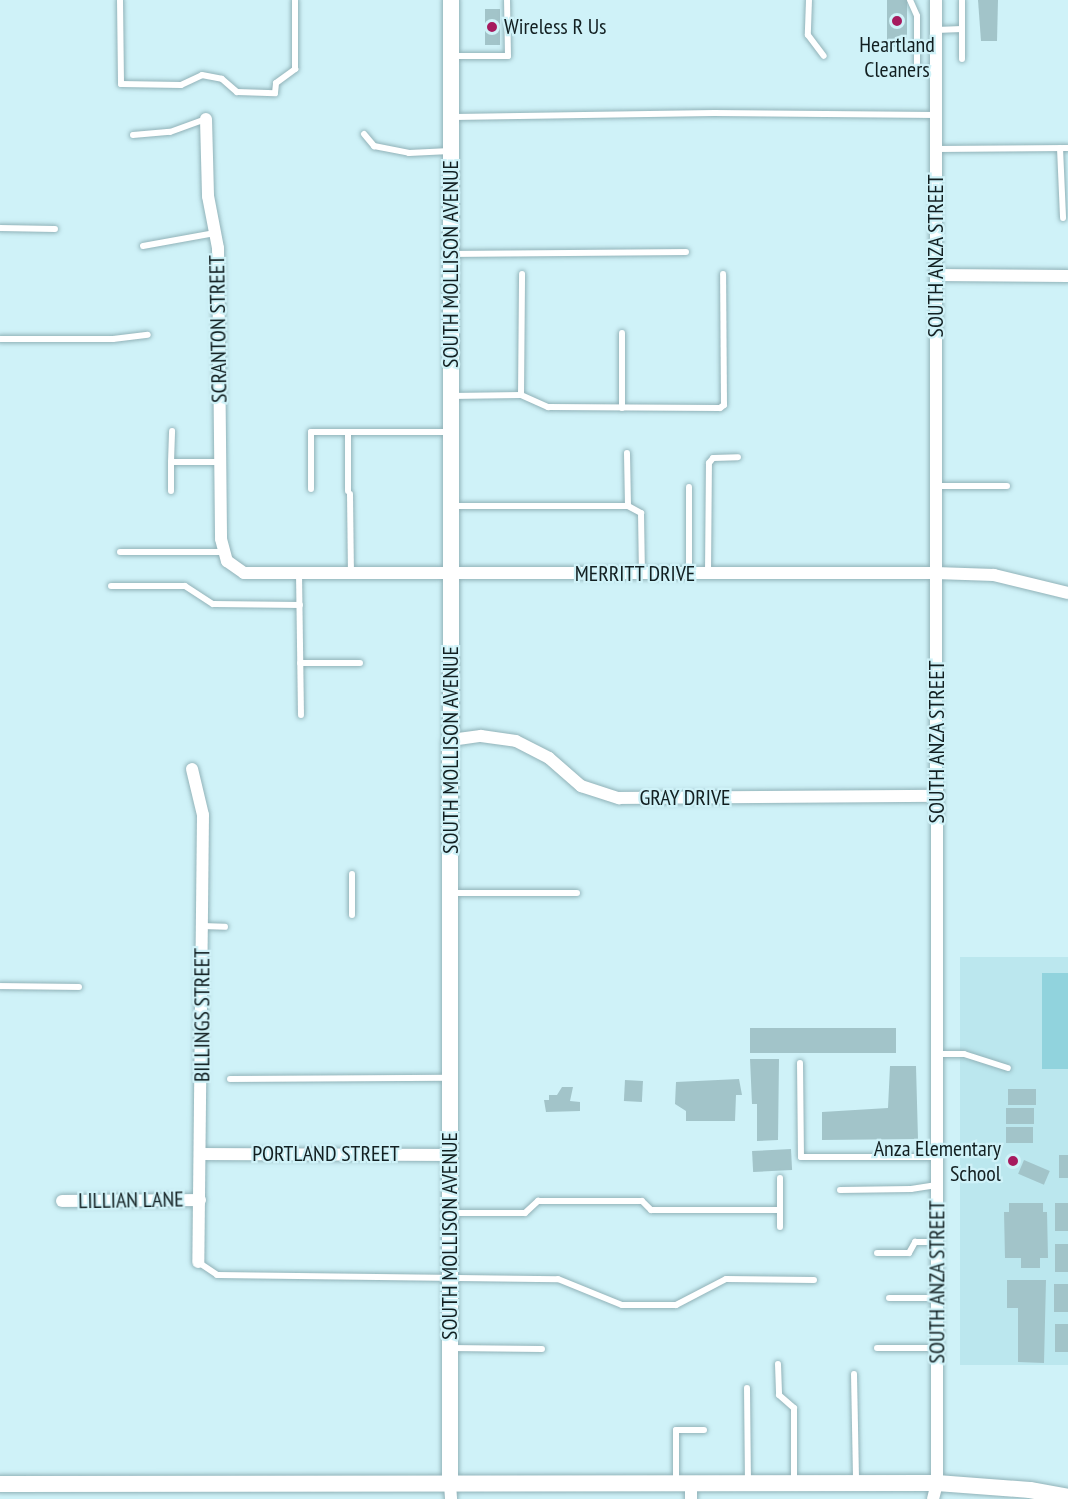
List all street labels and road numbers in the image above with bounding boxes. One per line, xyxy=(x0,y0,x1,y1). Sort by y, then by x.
street label: SOUTH MOLLISON AVENUE xyxy=(438,160,464,368)
street label: SOUTH ANZA STREET xyxy=(923,174,949,338)
street label: SCRANTON STREET xyxy=(204,255,232,403)
street label: MERRITT DRIVE xyxy=(574,561,696,587)
street label: SOUTH MOLLISON AVENUE xyxy=(438,646,464,854)
street label: SOUTH ANZA STREET xyxy=(924,660,950,824)
street label: GRAY DRIVE xyxy=(639,785,731,811)
street label: BILLINGS STREET xyxy=(189,948,215,1082)
street label: SOUTH MOLLISON AVENUE xyxy=(437,1132,463,1340)
street label: PORTLAND STREET xyxy=(252,1141,400,1167)
street label: LILLIAN LANE xyxy=(78,1186,184,1214)
street label: SOUTH ANZA STREET xyxy=(924,1200,950,1364)

